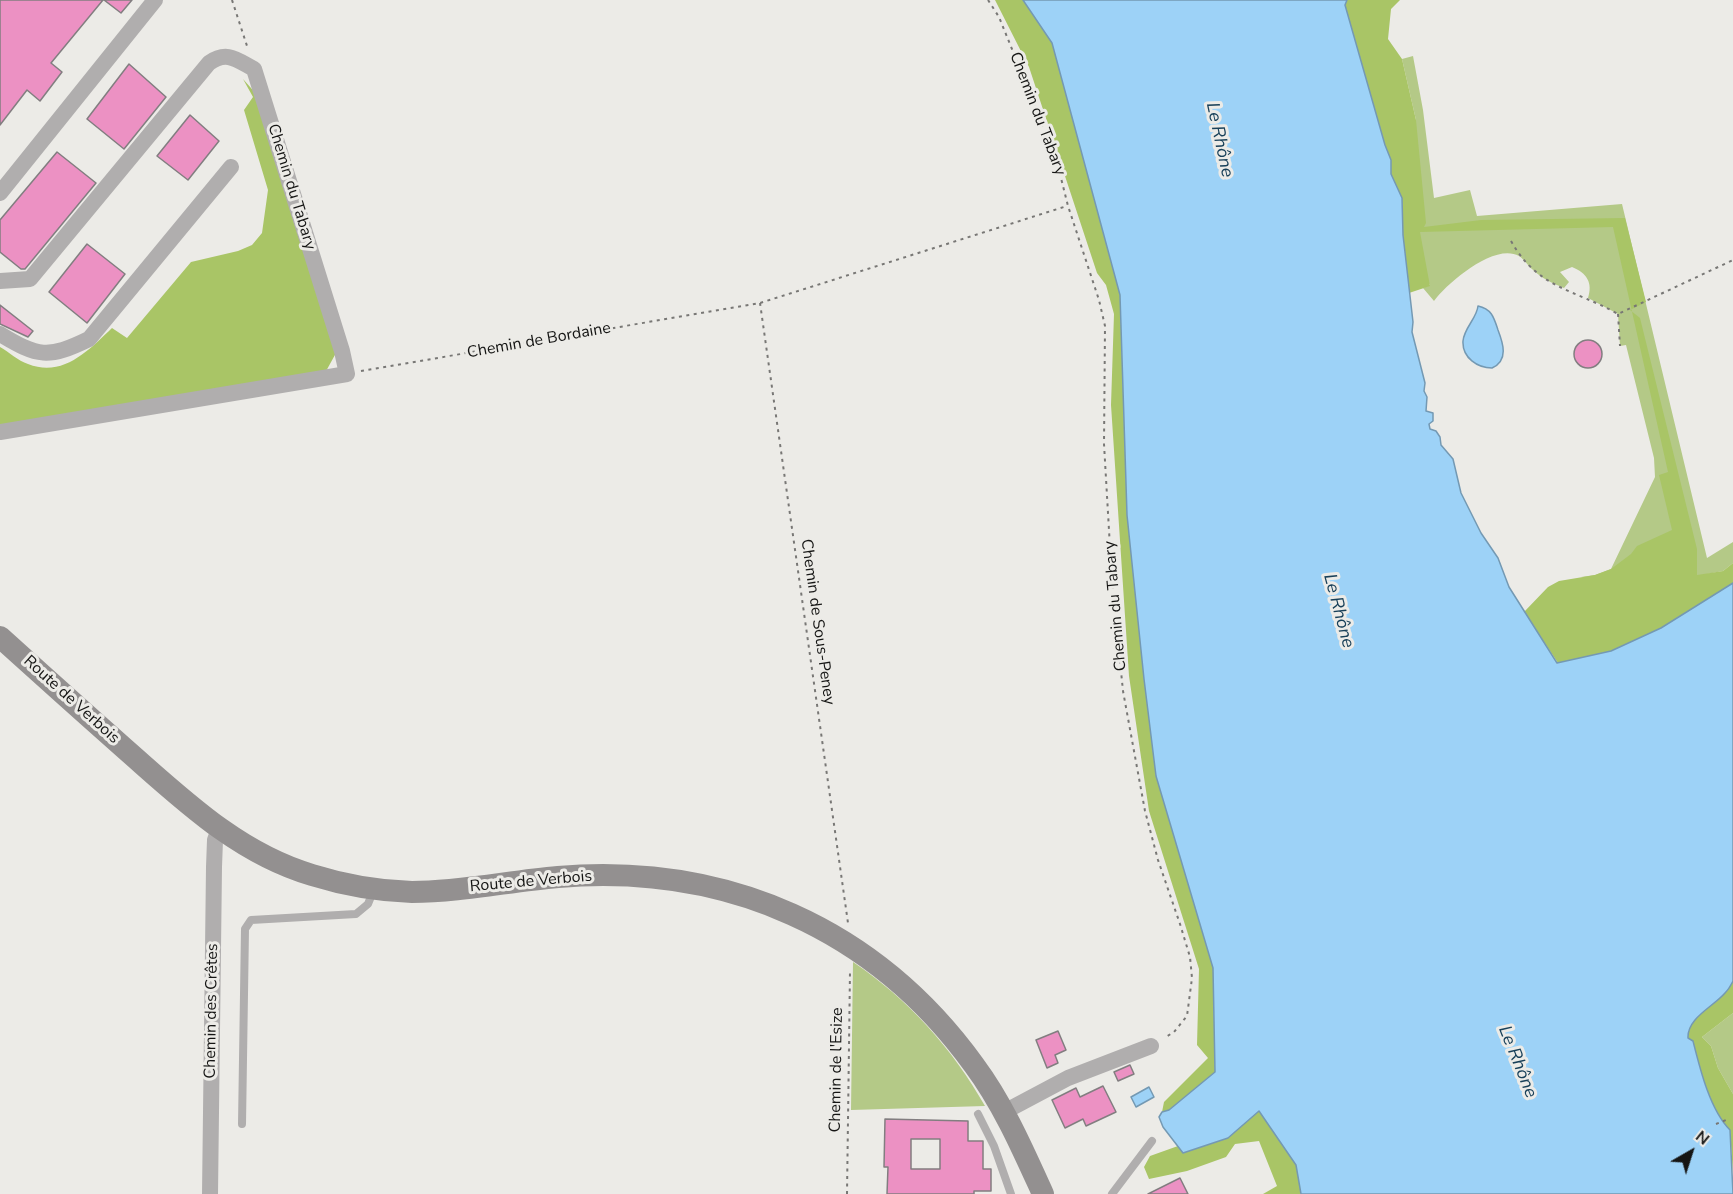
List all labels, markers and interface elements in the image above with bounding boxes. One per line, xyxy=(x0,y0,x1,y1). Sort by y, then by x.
street label: Chemin du Tabary xyxy=(1005,50,1069,178)
water label: Le Rhône xyxy=(1201,101,1237,179)
street label: Chemin du Tabary xyxy=(263,122,319,252)
street label: Chemin de Bordaine xyxy=(466,319,612,363)
street label: Chemin de Sous-Peney xyxy=(796,538,838,706)
street label: Chemin du Tabary xyxy=(1101,540,1131,672)
water label: Le Rhône xyxy=(1318,572,1358,650)
street label: Route de Verbois xyxy=(19,652,123,748)
street label: Route de Verbois xyxy=(469,867,593,897)
street label: Chemin des Crêtes xyxy=(201,943,223,1079)
street label: Chemin de l'Esize xyxy=(826,1007,848,1133)
water label: Le Rhône xyxy=(1493,1023,1541,1101)
north arrow xyxy=(1661,1122,1721,1182)
text: N xyxy=(1691,1126,1714,1150)

